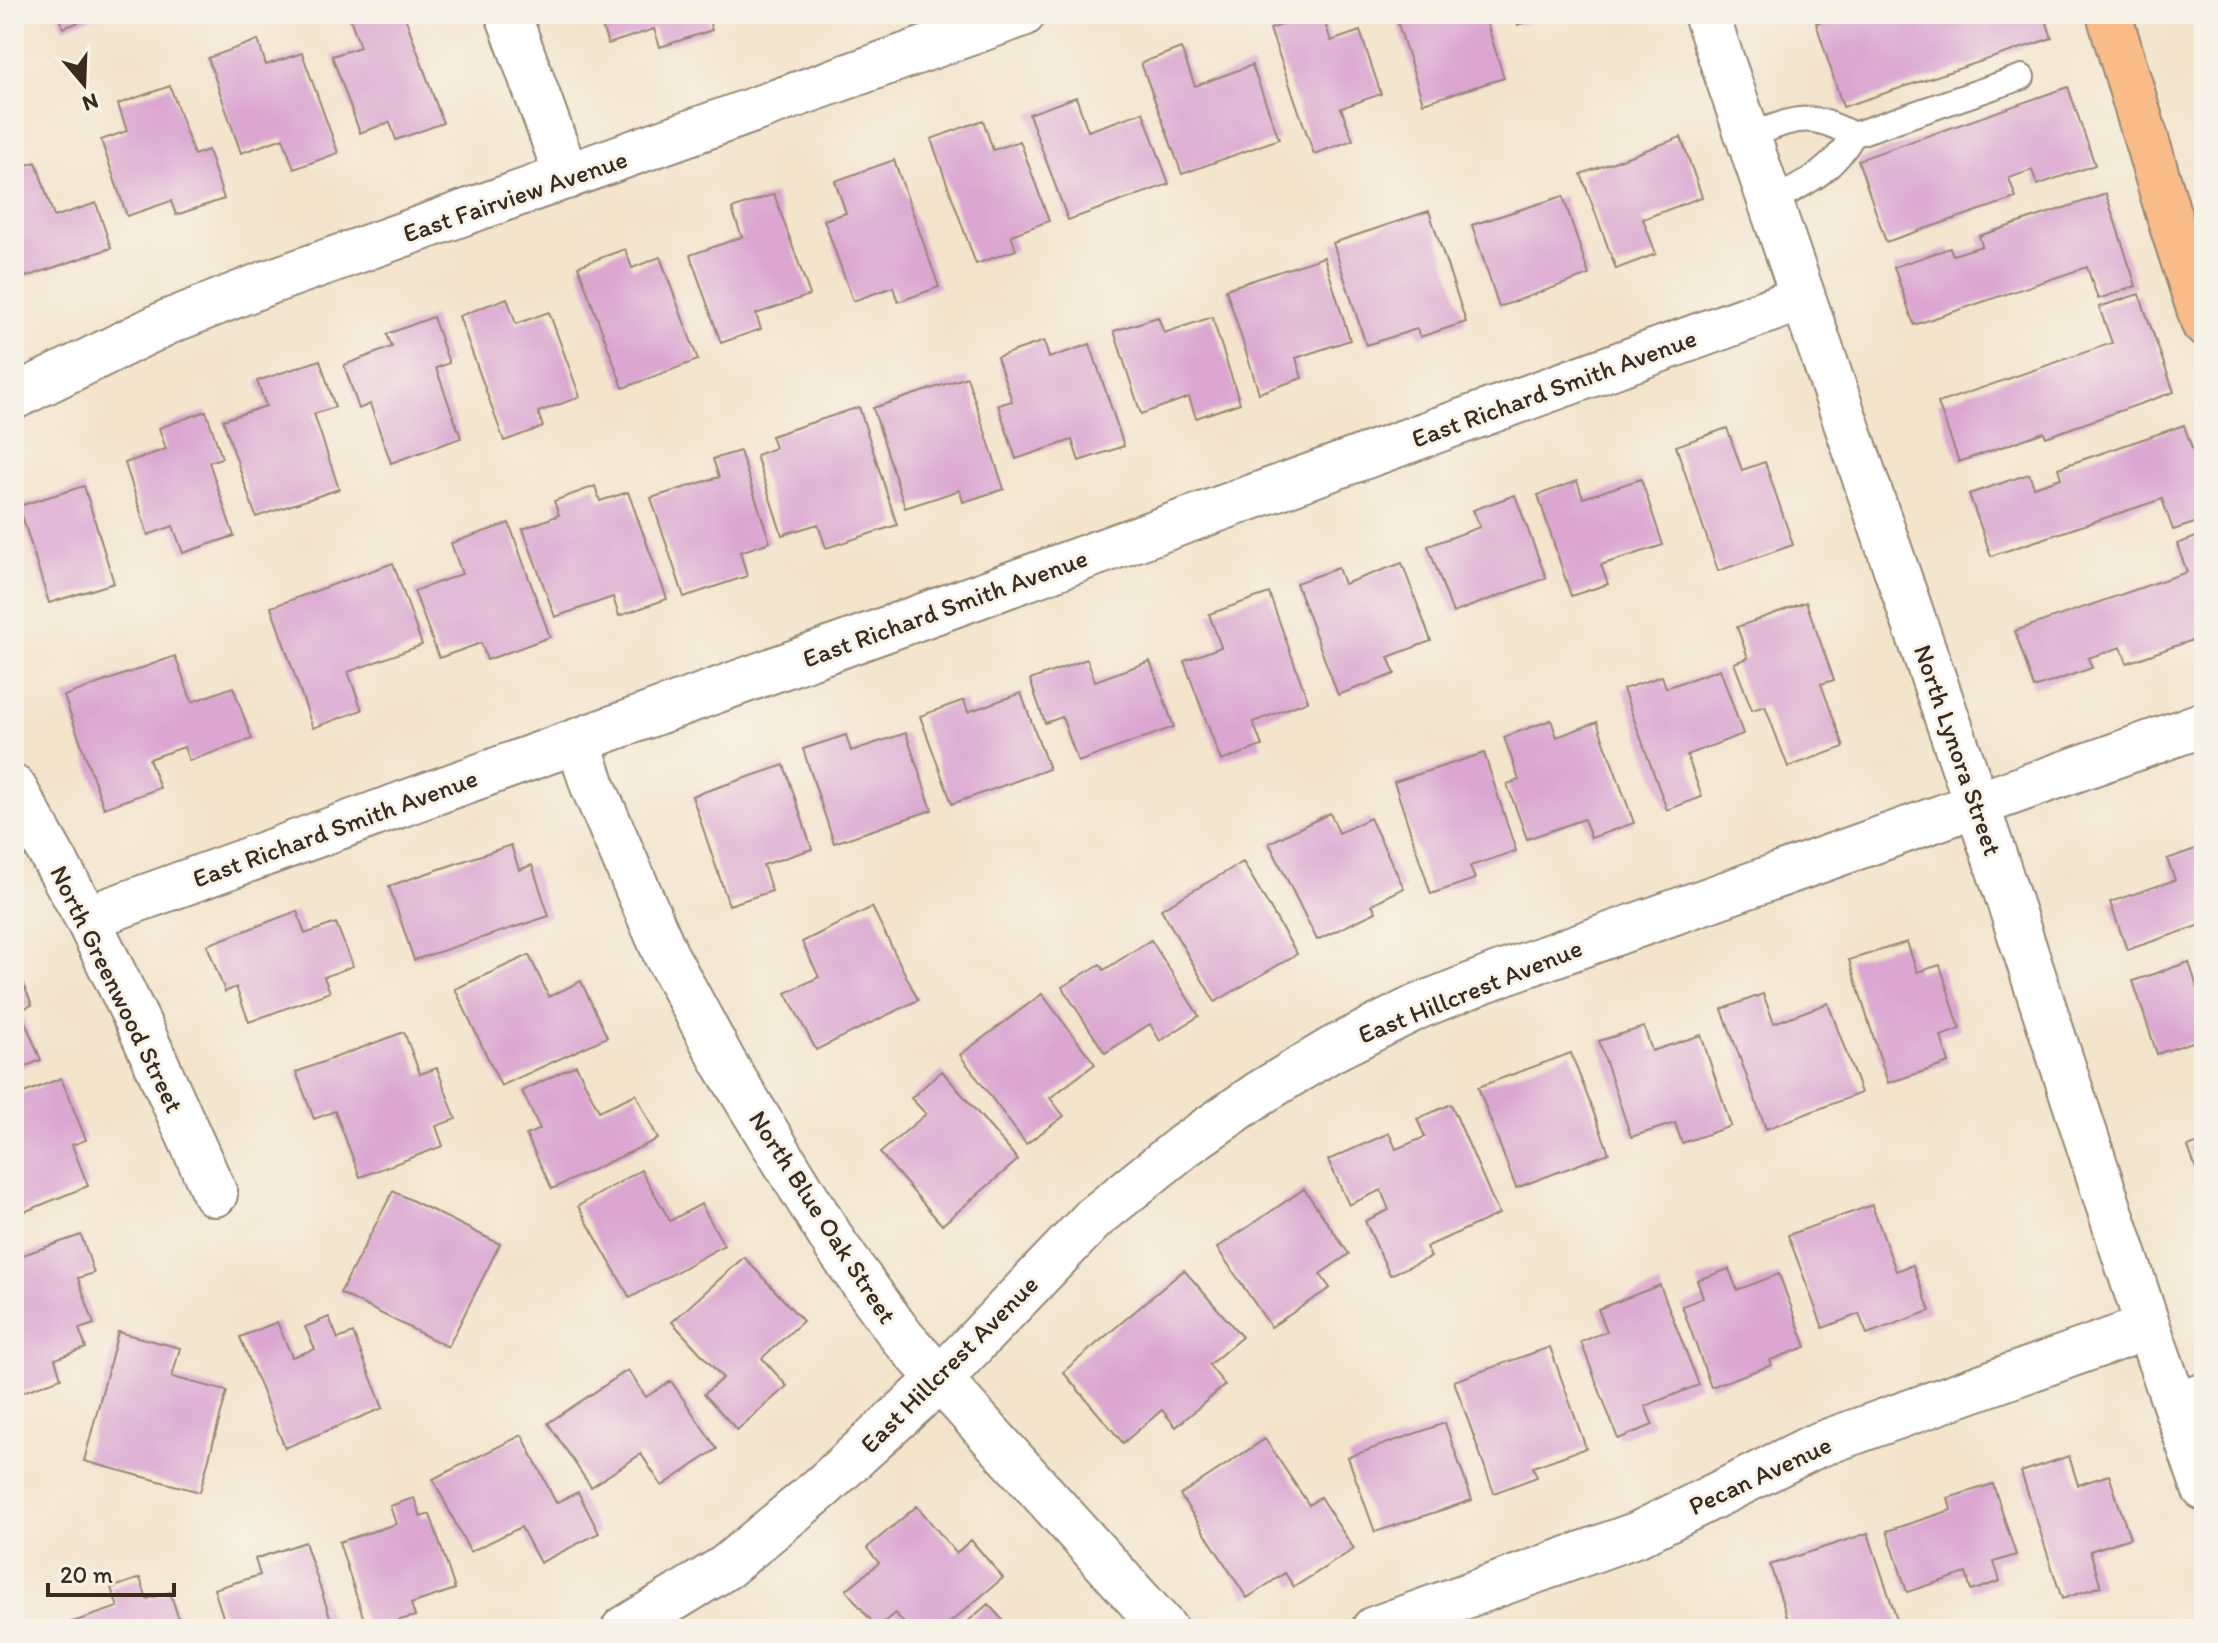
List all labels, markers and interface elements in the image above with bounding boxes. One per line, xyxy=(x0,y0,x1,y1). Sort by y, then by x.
north arrow xyxy=(44,44,124,124)
text: N xyxy=(79,87,102,118)
street label: East Fairview Avenue xyxy=(399,143,631,249)
street label: East Richard Smith Avenue xyxy=(1407,322,1701,454)
street label: East Richard Smith Avenue xyxy=(798,542,1092,674)
street label: North Lynora Street xyxy=(1907,640,2009,860)
street label: East Richard Smith Avenue xyxy=(188,762,482,894)
street label: North Greenwood Street xyxy=(43,860,191,1118)
street label: East Hillcrest Avenue xyxy=(1353,931,1587,1051)
street label: North Blue Oak Street xyxy=(742,1104,904,1330)
street label: East Hillcrest Avenue xyxy=(853,1268,1045,1460)
street label: Pecan Avenue xyxy=(1684,1428,1836,1522)
scale bar xyxy=(48,1547,174,1597)
text: 20 m xyxy=(60,1560,113,1589)

